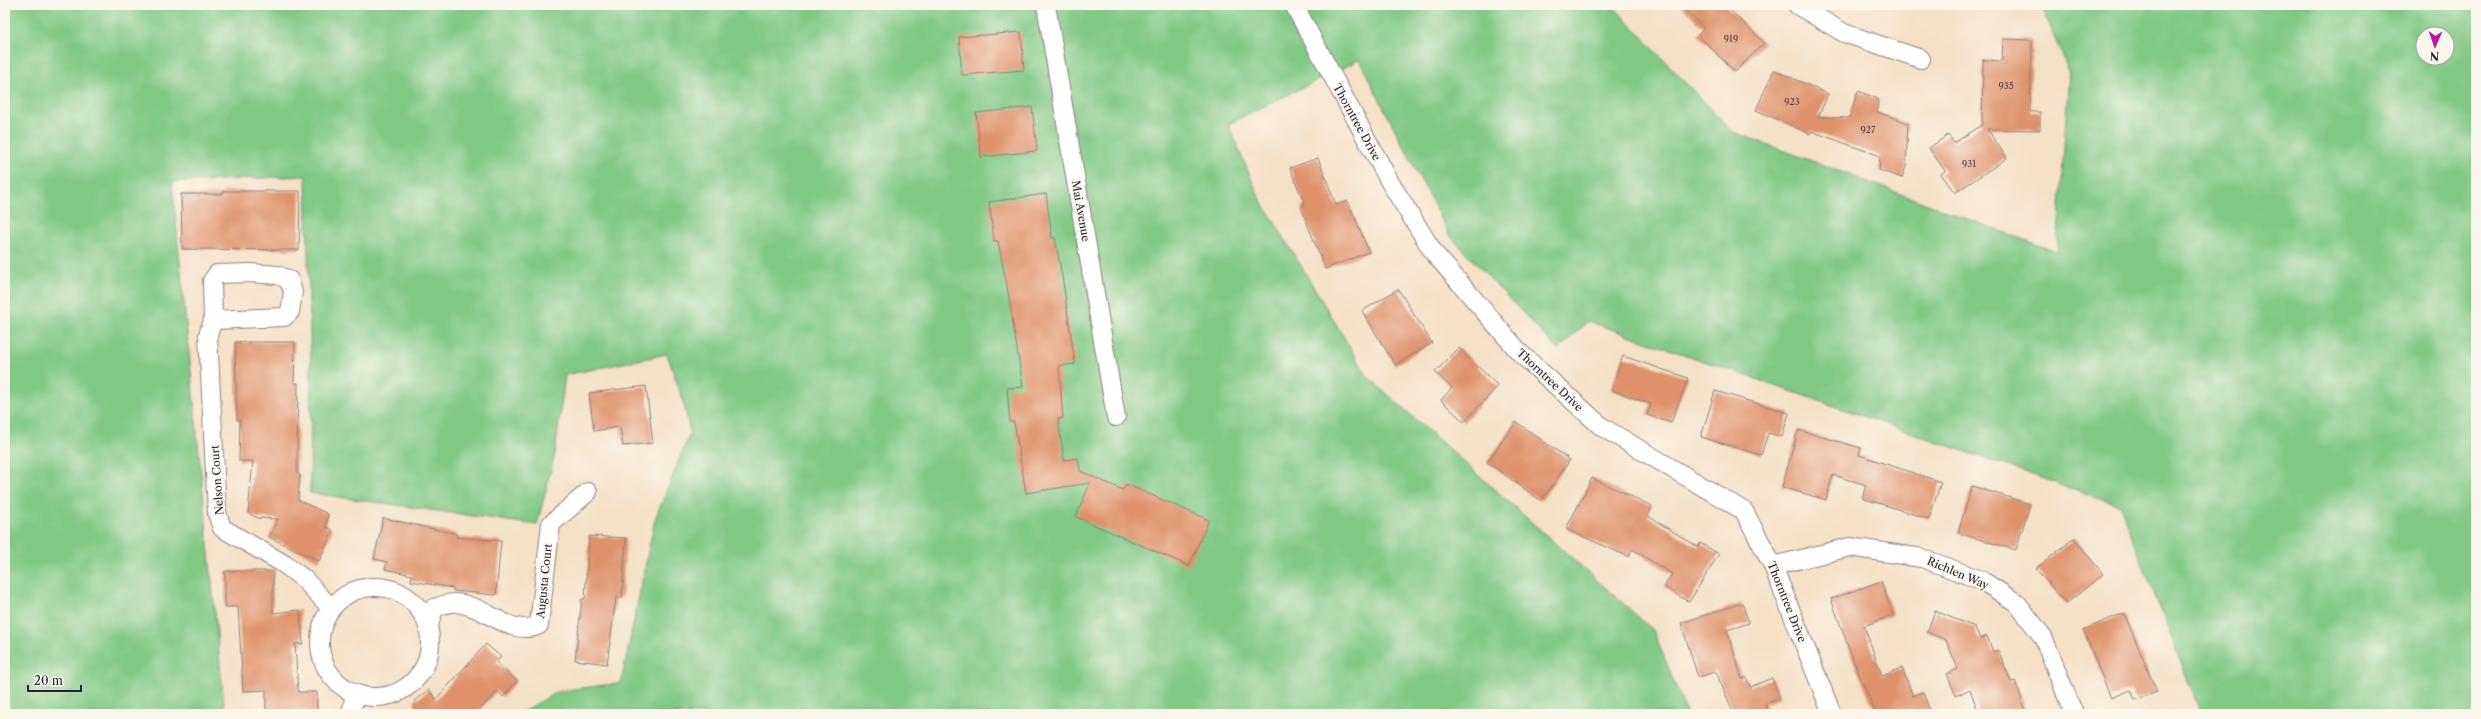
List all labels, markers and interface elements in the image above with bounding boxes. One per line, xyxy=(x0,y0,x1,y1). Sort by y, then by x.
north arrow xyxy=(2415,26,2455,66)
house number: 919 xyxy=(1724,33,1738,44)
text: N xyxy=(2429,49,2440,63)
house number: 935 xyxy=(1998,80,2014,91)
street label: Thorntree Drive xyxy=(1330,81,1384,163)
house number: 923 xyxy=(1784,96,1800,107)
house number: 927 xyxy=(1861,124,1876,135)
house number: 931 xyxy=(1962,158,1976,169)
street label: Mai Avenue xyxy=(1069,179,1093,243)
street label: Thorntree Drive xyxy=(1514,346,1586,414)
street label: Nelson Court xyxy=(208,444,226,515)
street label: Augusta Court xyxy=(533,543,555,620)
street label: Richlen Way xyxy=(1925,554,1992,593)
street label: Thorntree Drive xyxy=(1764,560,1810,644)
scale bar xyxy=(28,667,81,693)
text: 20 m xyxy=(34,673,63,688)

